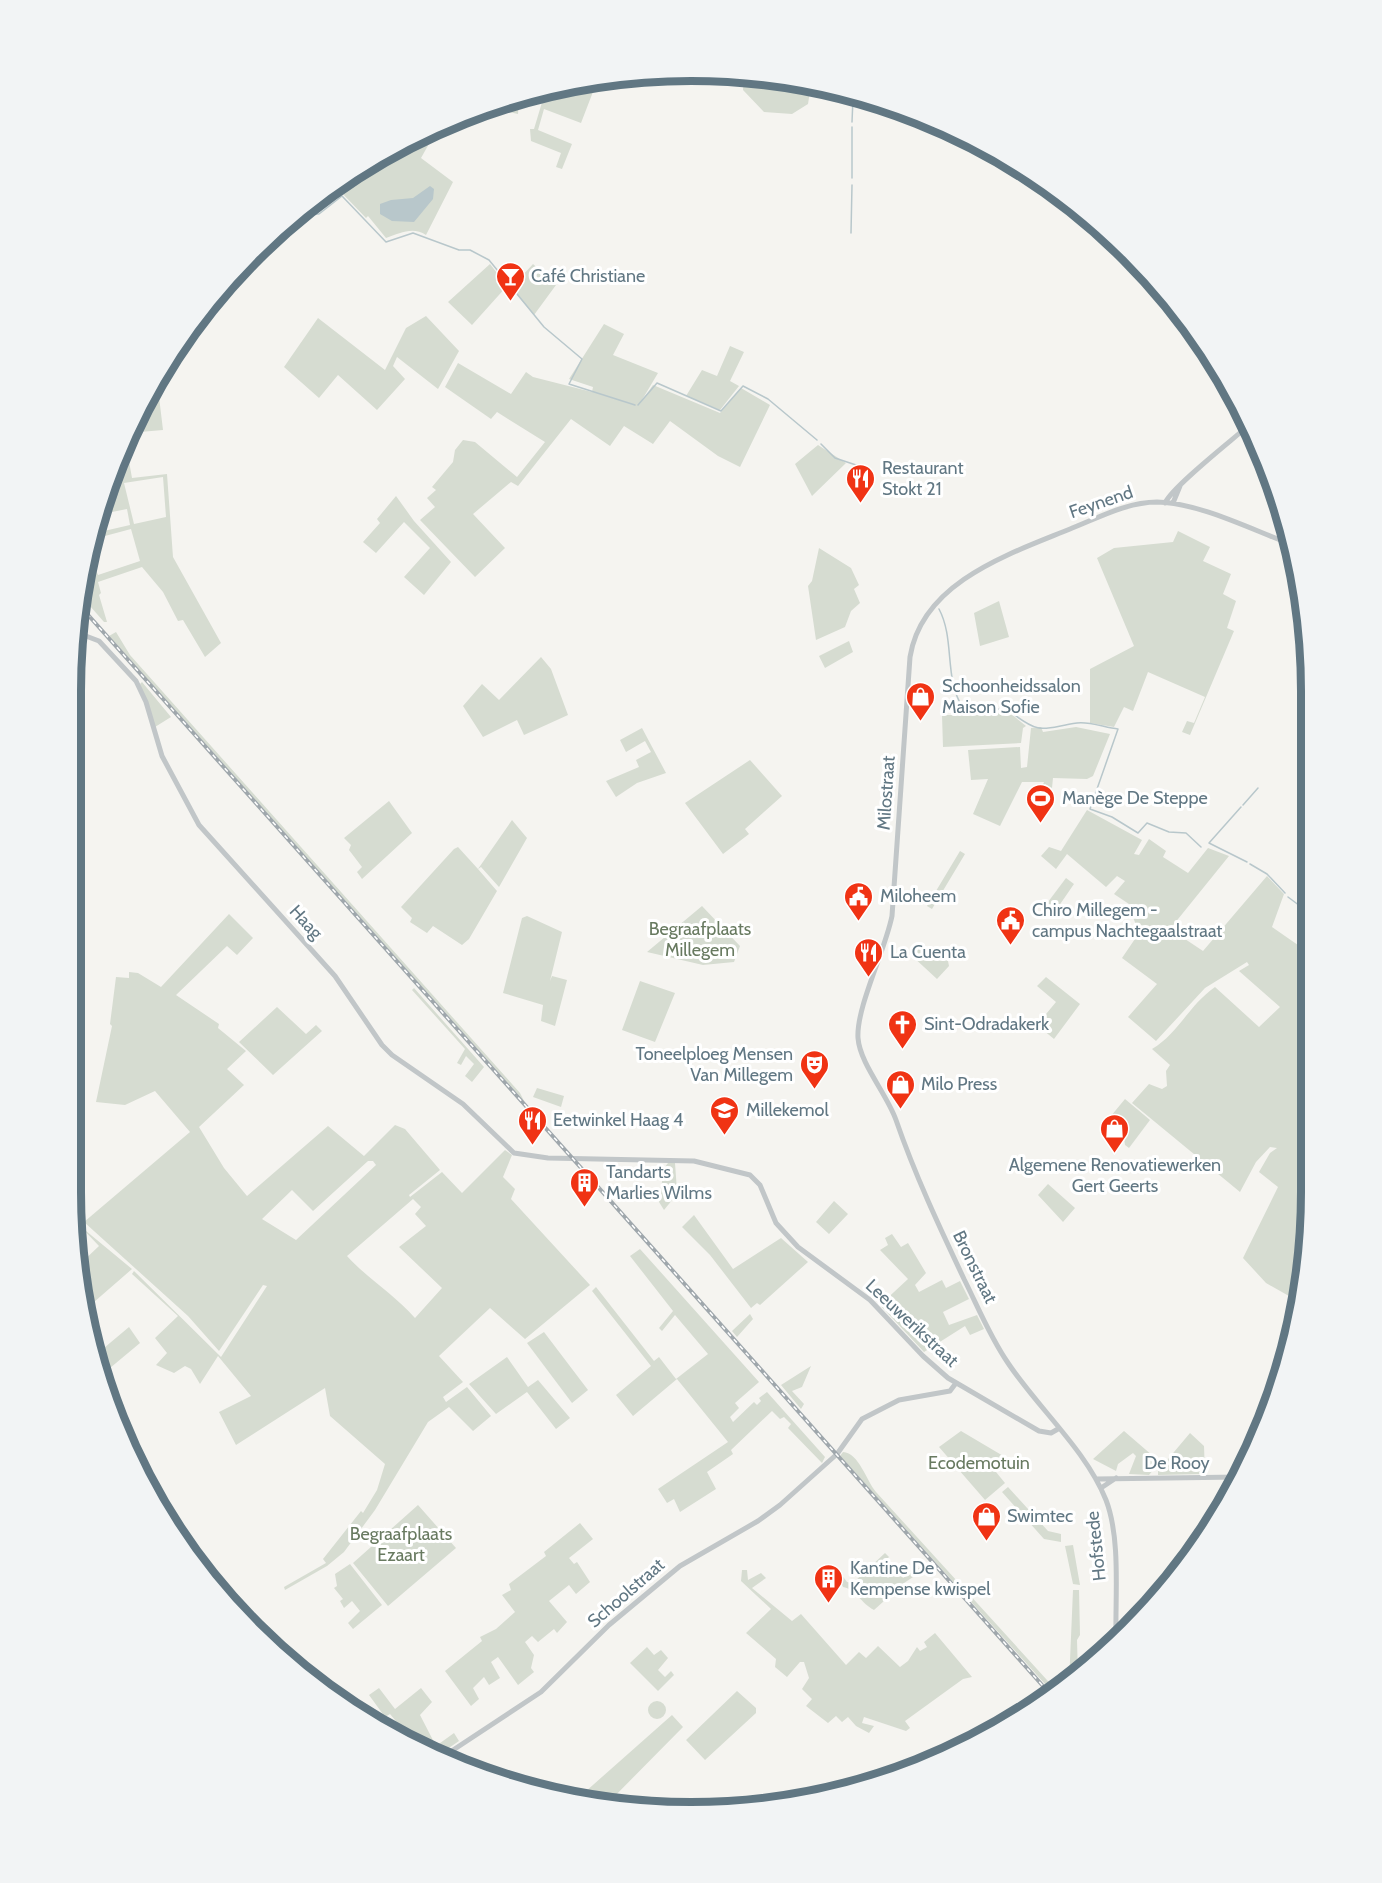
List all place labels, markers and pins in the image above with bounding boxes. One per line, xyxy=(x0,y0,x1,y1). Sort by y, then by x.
bar icon: Café Christiane xyxy=(494,260,526,302)
place label: Café Christiane xyxy=(531,265,645,287)
place label: Restaurant Stokt 21 xyxy=(882,457,964,500)
restaurant icon: Restaurant Stokt 21 xyxy=(845,462,877,504)
place label: Schoonheidssalon Maison Sofie xyxy=(942,675,1081,718)
shop icon: Schoonheidssalon Maison Sofie xyxy=(905,680,937,722)
sports icon: Manège De Steppe xyxy=(1025,782,1057,824)
place label: Manège De Steppe xyxy=(1062,787,1208,809)
public building icon: Miloheem xyxy=(843,880,875,922)
place label: Miloheem xyxy=(880,885,956,907)
place label: Chiro Millegem - campus Nachtegaalstraat xyxy=(1032,899,1222,942)
public building icon: Chiro Millegem - campus Nachtegaalstraat xyxy=(995,904,1027,946)
restaurant icon: La Cuenta xyxy=(853,936,885,978)
place label: La Cuenta xyxy=(890,941,966,963)
church icon: Sint-Odradakerk xyxy=(887,1008,919,1050)
place label: Sint-Odradakerk xyxy=(924,1013,1050,1035)
place label: Toneelploeg Mensen Van Millegem xyxy=(635,1043,793,1086)
theatre icon: Toneelploeg Mensen Van Millegem xyxy=(798,1048,830,1090)
shop icon: Milo Press xyxy=(884,1068,916,1110)
place label: Milo Press xyxy=(921,1073,997,1095)
school or university icon: Millekemol xyxy=(709,1094,741,1136)
place label: Millekemol xyxy=(746,1099,829,1121)
restaurant icon: Eetwinkel Haag 4 xyxy=(516,1104,548,1146)
place label: Eetwinkel Haag 4 xyxy=(553,1109,683,1131)
shop icon: Algemene Renovatiewerken Gert Geerts xyxy=(1099,1112,1131,1154)
place label: Algemene Renovatiewerken Gert Geerts xyxy=(1009,1154,1221,1197)
place label: Tandarts Marlies Wilms xyxy=(606,1161,712,1204)
building icon: Tandarts Marlies Wilms xyxy=(569,1166,601,1208)
shop icon: Swimtec xyxy=(970,1500,1002,1542)
place label: Swimtec xyxy=(1007,1505,1073,1527)
place label: Kantine De Kempense kwispel xyxy=(850,1557,991,1600)
building icon: Kantine De Kempense kwispel xyxy=(813,1562,845,1604)

